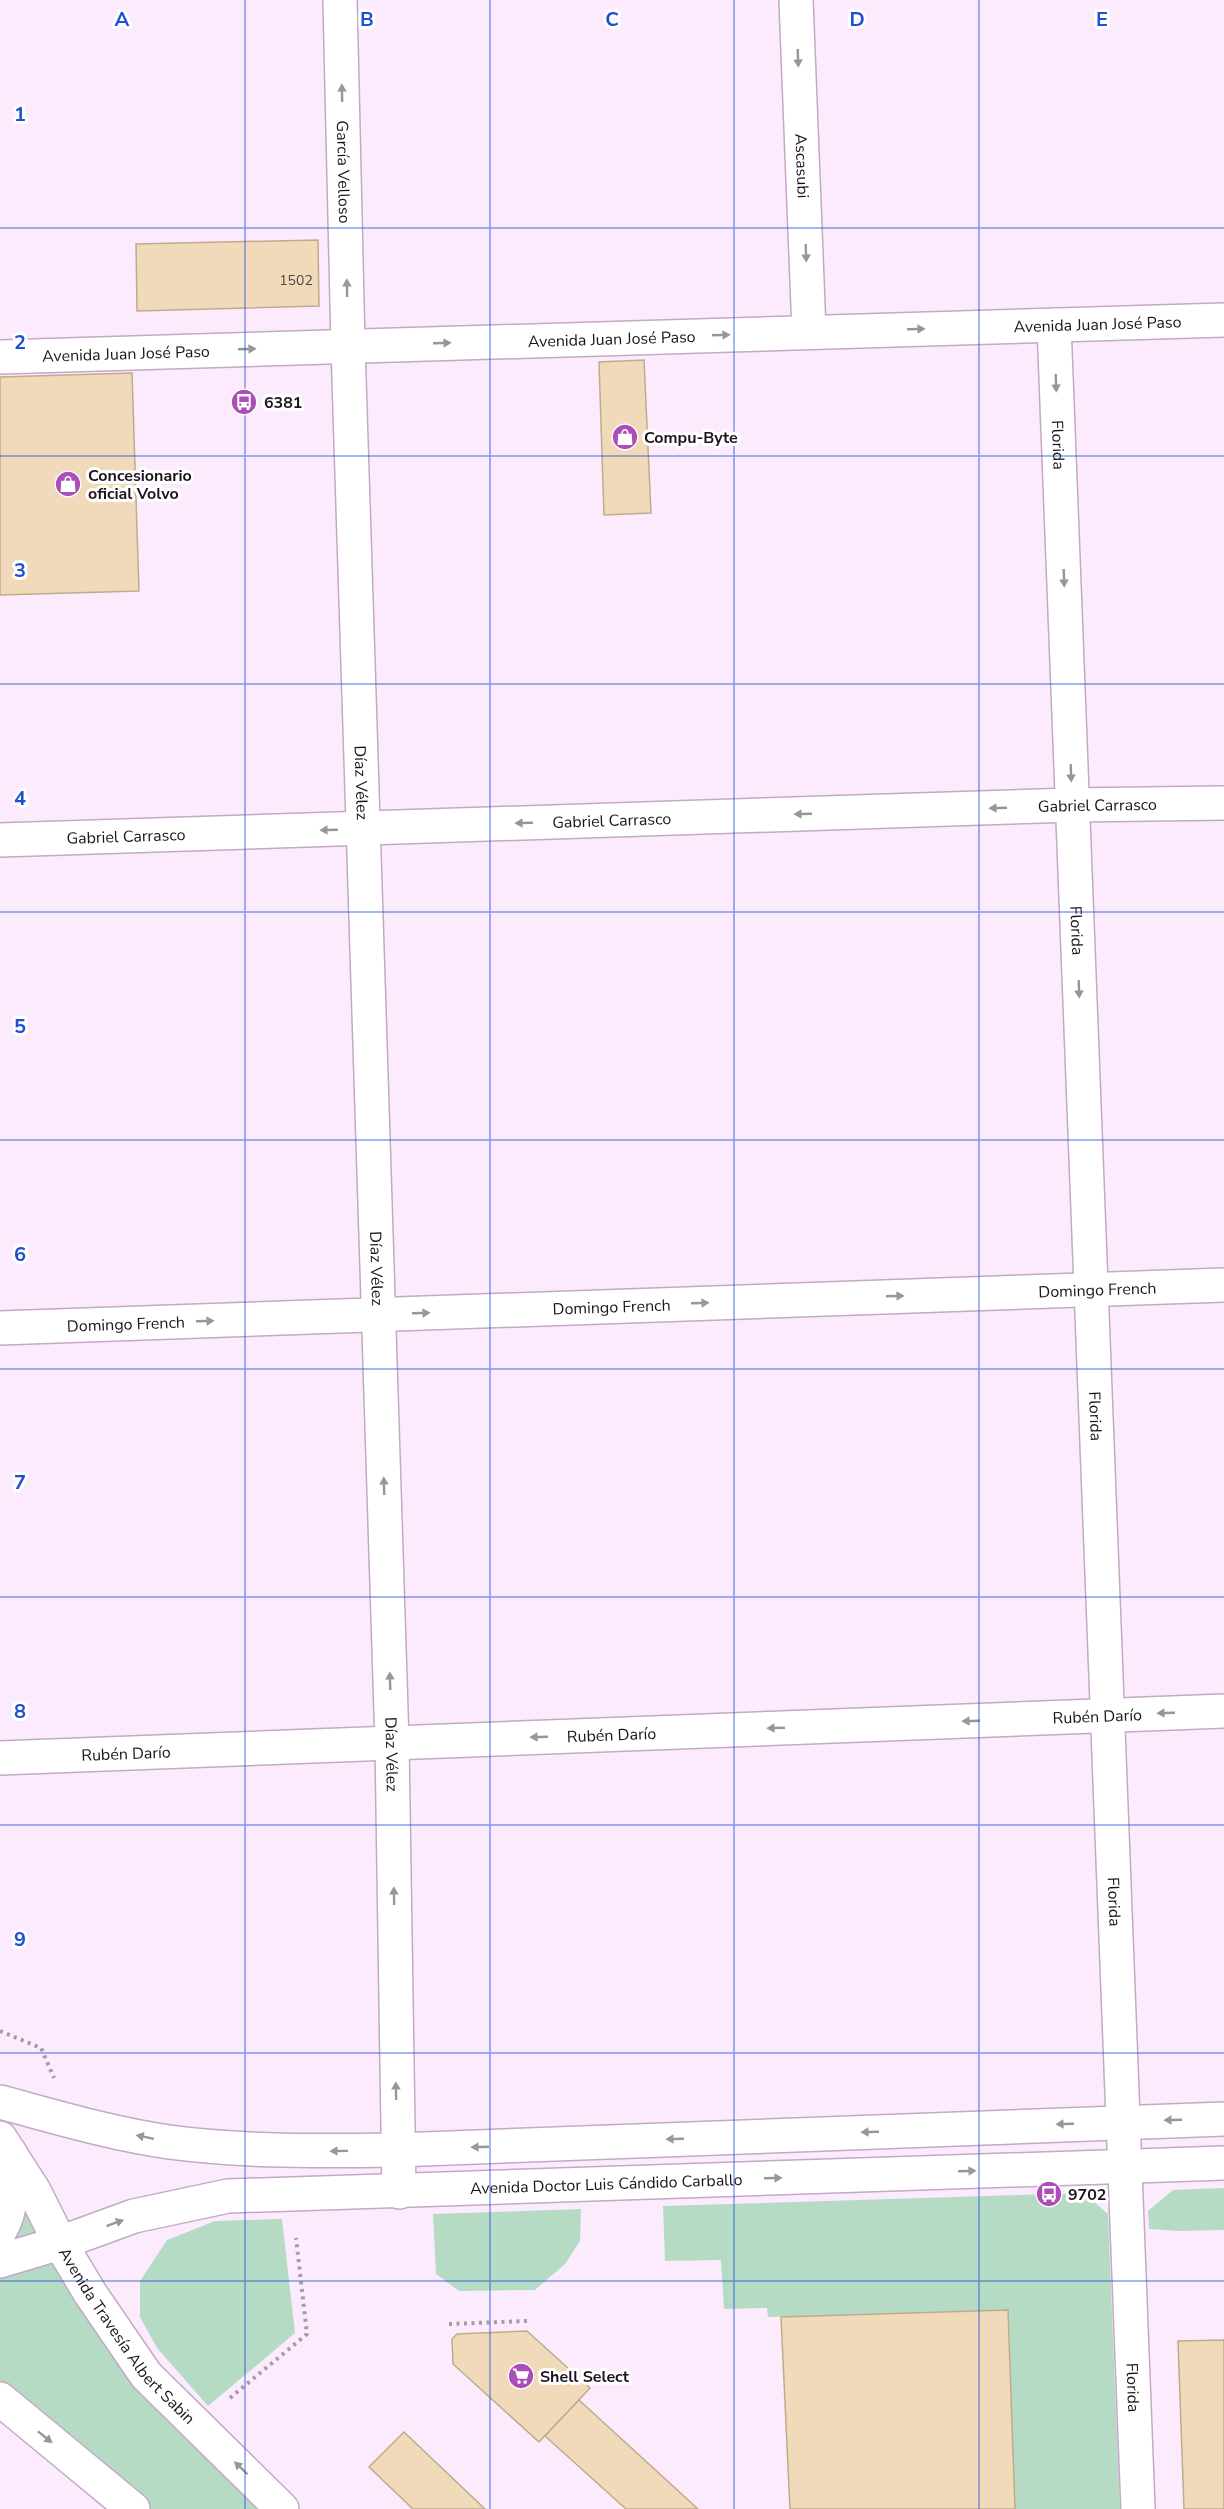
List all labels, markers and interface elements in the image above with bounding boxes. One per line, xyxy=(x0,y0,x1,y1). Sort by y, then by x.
text: A xyxy=(115,6,130,33)
text: B xyxy=(360,6,374,33)
text: C xyxy=(605,6,619,33)
text: D xyxy=(849,6,865,33)
text: E xyxy=(1096,6,1108,33)
one-way arrow xyxy=(794,49,803,68)
one-way arrow xyxy=(337,83,347,102)
text: 1 xyxy=(14,101,26,128)
street label: García Velloso xyxy=(331,120,355,224)
street label: Ascasubi xyxy=(789,133,814,199)
one-way arrow xyxy=(801,244,811,263)
house number: 1502 xyxy=(279,271,313,290)
one-way arrow xyxy=(342,278,352,297)
street label: Avenida Juan José Paso xyxy=(1013,311,1182,338)
one-way arrow xyxy=(907,324,926,334)
street label: Avenida Juan José Paso xyxy=(528,326,696,353)
text: 2 xyxy=(14,329,26,356)
one-way arrow xyxy=(712,330,731,339)
one-way arrow xyxy=(433,339,452,348)
street label: Avenida Juan José Paso xyxy=(42,341,210,368)
one-way arrow xyxy=(238,345,257,354)
one-way arrow xyxy=(1051,374,1061,393)
bus stop icon: 6381 xyxy=(229,387,259,417)
place label: 6381 xyxy=(264,392,302,414)
street label: Florida xyxy=(1046,420,1070,470)
shop icon: Compu-Byte xyxy=(610,422,640,452)
place label: Compu-Byte xyxy=(644,427,738,449)
place label: Concesionario oficial Volvo xyxy=(88,465,192,505)
shop icon: Concesionario oficial Volvo xyxy=(53,469,83,499)
text: 3 xyxy=(14,557,26,584)
one-way arrow xyxy=(1059,568,1068,587)
street label: Díaz Vélez xyxy=(349,745,373,820)
one-way arrow xyxy=(1067,763,1076,782)
text: 4 xyxy=(14,785,26,812)
street label: Gabriel Carrasco xyxy=(1038,794,1157,818)
one-way arrow xyxy=(988,803,1007,813)
street label: Gabriel Carrasco xyxy=(552,808,672,834)
one-way arrow xyxy=(793,810,812,819)
one-way arrow xyxy=(514,819,533,828)
street label: Gabriel Carrasco xyxy=(66,824,186,850)
one-way arrow xyxy=(319,825,338,835)
street label: Florida xyxy=(1064,905,1088,956)
one-way arrow xyxy=(1075,979,1084,998)
text: 5 xyxy=(14,1013,26,1040)
street label: Díaz Vélez xyxy=(364,1231,388,1306)
text: 6 xyxy=(14,1241,26,1268)
street label: Domingo French xyxy=(1038,1277,1157,1304)
one-way arrow xyxy=(885,1292,904,1301)
street label: Domingo French xyxy=(552,1294,671,1321)
one-way arrow xyxy=(691,1299,710,1308)
one-way arrow xyxy=(412,1309,431,1318)
street label: Domingo French xyxy=(67,1312,185,1338)
one-way arrow xyxy=(196,1316,215,1325)
street label: Florida xyxy=(1083,1391,1107,1441)
text: 7 xyxy=(14,1469,26,1496)
one-way arrow xyxy=(379,1476,389,1495)
one-way arrow xyxy=(385,1671,395,1690)
text: 8 xyxy=(14,1698,26,1725)
street label: Rubén Darío xyxy=(1052,1704,1142,1730)
one-way arrow xyxy=(1156,1708,1175,1718)
one-way arrow xyxy=(961,1716,980,1725)
street label: Díaz Vélez xyxy=(379,1717,403,1792)
street label: Rubén Darío xyxy=(566,1723,657,1748)
one-way arrow xyxy=(766,1724,785,1733)
one-way arrow xyxy=(530,1733,549,1742)
street label: Rubén Darío xyxy=(81,1741,171,1767)
street label: Florida xyxy=(1102,1877,1126,1927)
one-way arrow xyxy=(389,1887,399,1906)
text: 9 xyxy=(14,1926,26,1953)
one-way arrow xyxy=(392,2082,401,2101)
one-way arrow xyxy=(1164,2116,1183,2125)
one-way arrow xyxy=(1055,2120,1074,2129)
one-way arrow xyxy=(860,2127,879,2136)
one-way arrow xyxy=(135,2132,154,2141)
one-way arrow xyxy=(665,2135,684,2144)
one-way arrow xyxy=(470,2142,489,2151)
one-way arrow xyxy=(329,2146,348,2155)
one-way arrow xyxy=(958,2166,977,2175)
street label: Avenida Doctor Luis Cándido Carballo xyxy=(470,2169,743,2200)
one-way arrow xyxy=(763,2173,782,2182)
bus stop icon: 9702 xyxy=(1034,2179,1064,2209)
place label: 9702 xyxy=(1068,2184,1106,2206)
one-way arrow xyxy=(106,2217,124,2227)
street label: Avenida Travesía Albert Sabin xyxy=(53,2244,200,2430)
supermarket icon: Shell Select xyxy=(506,2361,536,2391)
street label: Florida xyxy=(1120,2362,1144,2413)
place label: Shell Select xyxy=(540,2366,630,2388)
one-way arrow xyxy=(37,2430,53,2443)
one-way arrow xyxy=(233,2461,248,2475)

